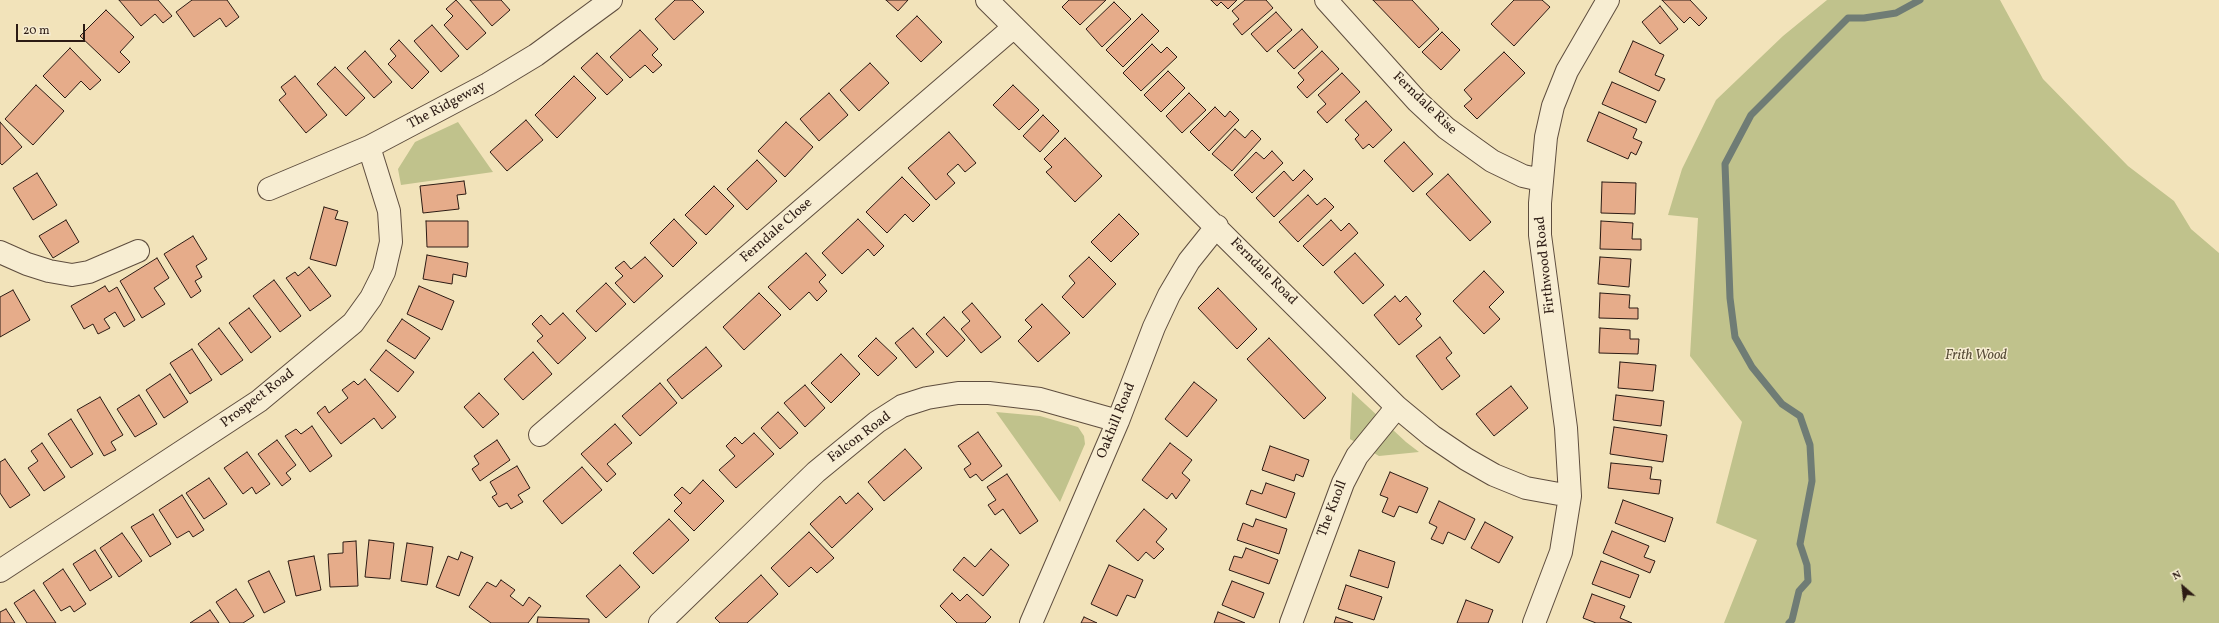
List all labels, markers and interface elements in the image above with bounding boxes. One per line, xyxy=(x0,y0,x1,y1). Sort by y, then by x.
scale bar xyxy=(18,16,87,42)
text: 20 m xyxy=(23,23,50,39)
street label: Ferndale Rise xyxy=(1388,69,1460,139)
street label: The Ridgeway xyxy=(405,78,489,134)
street label: Ferndale Close xyxy=(738,195,816,267)
street label: Firthwood Road xyxy=(1533,215,1559,315)
street label: Ferndale Road xyxy=(1226,235,1300,309)
park label: Frith Wood xyxy=(1945,348,2007,364)
street label: Prospect Road xyxy=(218,366,298,432)
street label: Oakhill Road xyxy=(1094,381,1140,461)
street label: Falcon Road xyxy=(825,409,895,467)
street label: The Knoll xyxy=(1315,478,1351,540)
north arrow xyxy=(2163,567,2203,607)
text: N xyxy=(2170,567,2184,584)

